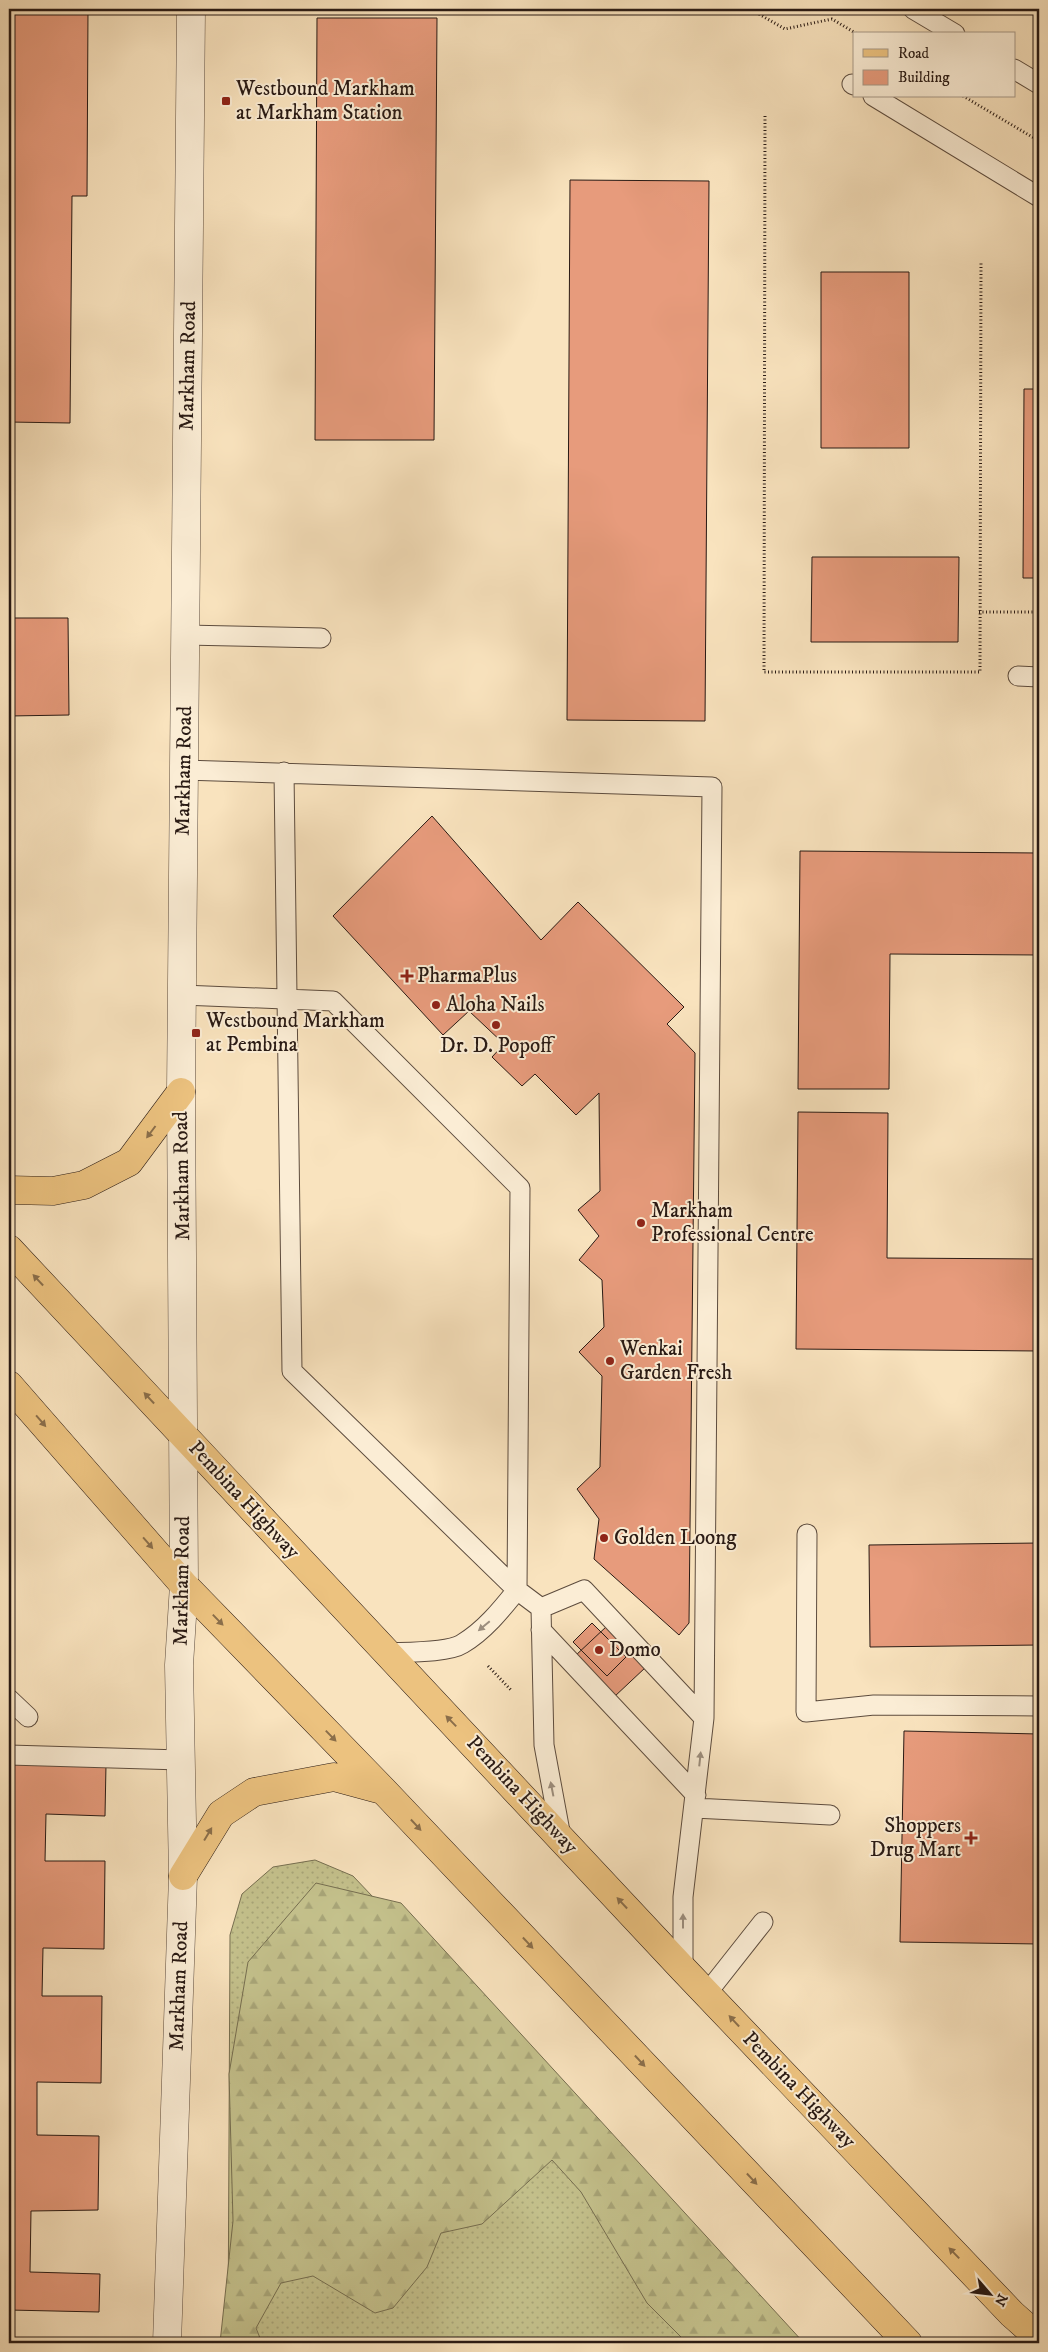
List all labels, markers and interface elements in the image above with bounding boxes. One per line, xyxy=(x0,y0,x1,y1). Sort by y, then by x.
legend xyxy=(853,32,1016,98)
text: Road xyxy=(898,44,930,63)
text: Building xyxy=(898,68,950,87)
place label: Westbound Markham at Markham Station xyxy=(235,76,415,126)
marker: Westbound Markham at Markham Station xyxy=(220,95,232,107)
street label: Markham Road xyxy=(174,300,202,431)
street label: Markham Road xyxy=(170,705,198,836)
place label: PharmaPlus xyxy=(417,963,517,989)
marker: PharmaPlus xyxy=(401,970,413,982)
place label: Aloha Nails xyxy=(446,992,545,1018)
marker: Aloha Nails xyxy=(430,999,442,1011)
place label: Westbound Markham at Pembina xyxy=(205,1008,385,1058)
marker: Dr. D. Popoff xyxy=(490,1019,502,1031)
marker: Westbound Markham at Pembina xyxy=(190,1027,202,1039)
place label: Dr. D. Popoff xyxy=(440,1033,555,1059)
street label: Markham Road xyxy=(168,1110,196,1241)
one-way arrow xyxy=(146,1125,157,1138)
place label: Markham Professional Centre xyxy=(651,1198,814,1248)
marker: Markham Professional Centre xyxy=(635,1217,647,1229)
one-way arrow xyxy=(32,1274,44,1286)
place label: Wenkai Garden Fresh xyxy=(619,1336,732,1386)
marker: Wenkai Garden Fresh xyxy=(604,1355,616,1367)
one-way arrow xyxy=(143,1393,155,1405)
one-way arrow xyxy=(35,1415,46,1427)
street label: Pembina Highway xyxy=(183,1435,306,1565)
street label: Markham Road xyxy=(168,1515,196,1646)
place label: Golden Loong xyxy=(614,1525,737,1551)
marker: Golden Loong xyxy=(598,1532,610,1544)
one-way arrow xyxy=(142,1537,154,1549)
one-way arrow xyxy=(212,1613,224,1625)
one-way arrow xyxy=(478,1620,491,1631)
place label: Domo xyxy=(609,1637,661,1663)
marker: Domo xyxy=(593,1644,605,1656)
one-way arrow xyxy=(445,1715,457,1727)
one-way arrow xyxy=(325,1730,337,1742)
street label: Pembina Highway xyxy=(461,1730,584,1860)
one-way arrow xyxy=(696,1751,704,1767)
one-way arrow xyxy=(548,1780,556,1796)
place label: Shoppers Drug Mart xyxy=(870,1813,961,1863)
one-way arrow xyxy=(410,1819,422,1831)
one-way arrow xyxy=(204,1828,213,1841)
marker: Shoppers Drug Mart xyxy=(965,1832,977,1844)
one-way arrow xyxy=(616,1897,628,1909)
one-way arrow xyxy=(679,1912,687,1928)
street label: Markham Road xyxy=(164,1920,194,2051)
one-way arrow xyxy=(522,1937,534,1949)
one-way arrow xyxy=(728,2016,740,2028)
street label: Pembina Highway xyxy=(737,2026,862,2155)
one-way arrow xyxy=(634,2055,646,2067)
one-way arrow xyxy=(746,2173,758,2185)
one-way arrow xyxy=(948,2247,960,2259)
north arrow xyxy=(966,2270,1016,2320)
text: N xyxy=(990,2290,1011,2309)

